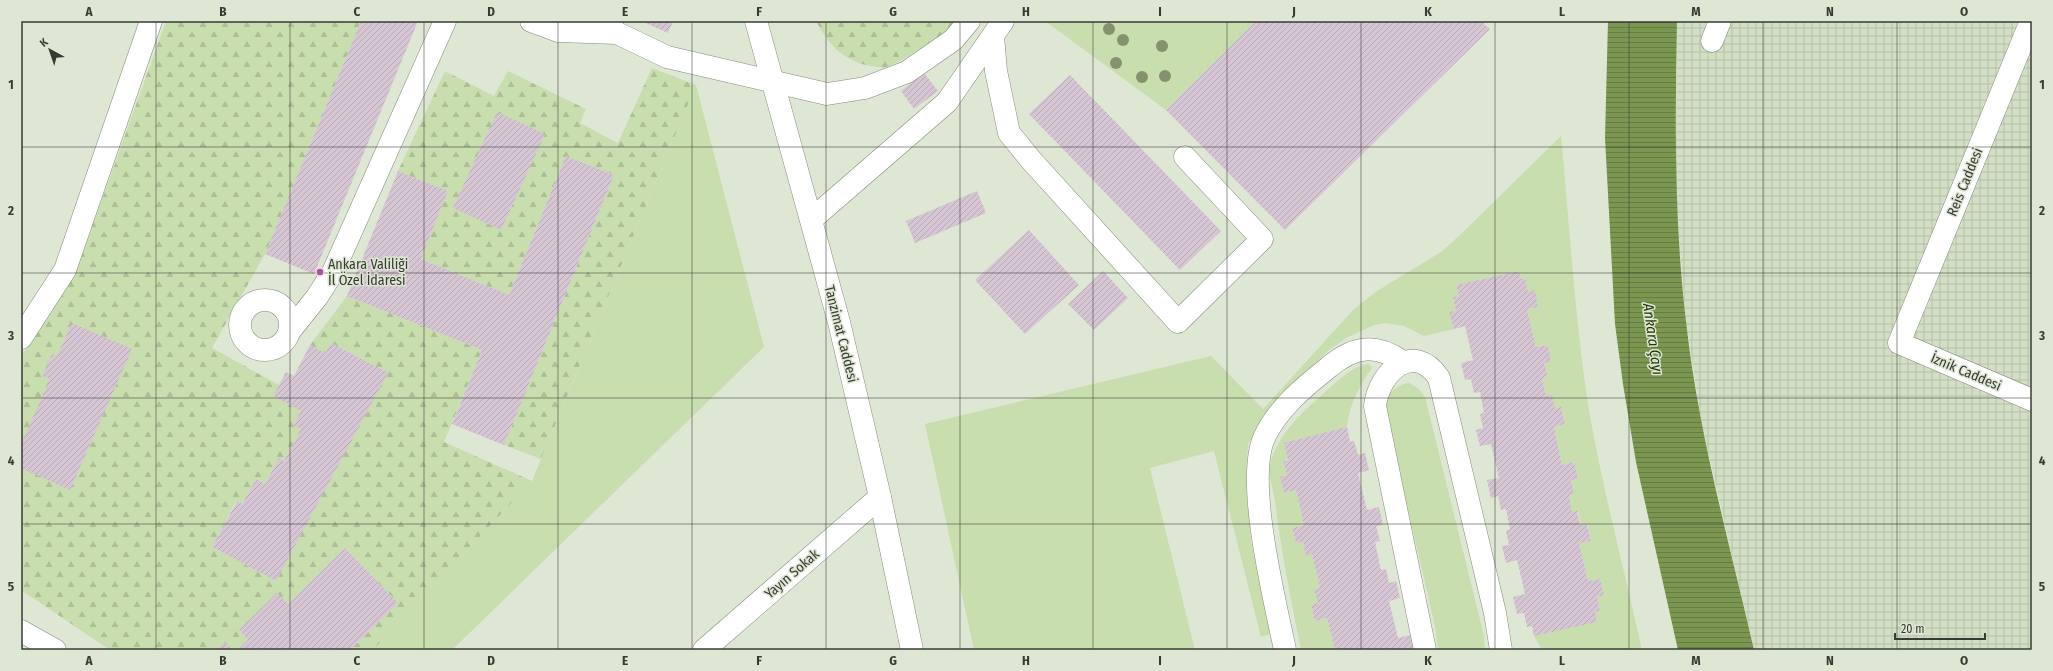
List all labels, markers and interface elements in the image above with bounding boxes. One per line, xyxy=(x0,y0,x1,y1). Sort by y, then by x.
text: A xyxy=(84,4,93,19)
text: B xyxy=(219,4,227,19)
text: C xyxy=(354,4,361,19)
text: D xyxy=(487,4,495,19)
text: E xyxy=(622,4,628,19)
text: F xyxy=(756,4,762,19)
text: G xyxy=(889,4,897,19)
text: H xyxy=(1022,4,1030,19)
text: I xyxy=(1158,4,1162,19)
text: J xyxy=(1291,4,1296,19)
text: K xyxy=(1424,4,1432,19)
text: L xyxy=(1559,4,1565,19)
text: M xyxy=(1691,4,1701,19)
text: N xyxy=(1826,4,1834,19)
text: O xyxy=(1960,4,1968,19)
north arrow xyxy=(30,30,70,70)
text: K xyxy=(37,35,51,50)
text: 1 xyxy=(8,77,14,92)
text: 1 xyxy=(2039,77,2045,92)
street label: Reis Caddesi xyxy=(1944,145,1986,219)
text: 2 xyxy=(7,203,14,218)
text: 2 xyxy=(2038,203,2045,218)
place label: Ankara Valiliği İl Özel İdaresi xyxy=(328,256,408,289)
marker: Ankara Valiliği İl Özel İdaresi xyxy=(315,267,325,277)
street label: Tanzimat Caddesi xyxy=(821,284,861,384)
water label: Ankara Çayı xyxy=(1639,301,1667,376)
text: 3 xyxy=(7,328,14,343)
text: 3 xyxy=(2038,328,2045,343)
street label: İznik Caddesi xyxy=(1928,349,2004,395)
text: 4 xyxy=(8,453,15,468)
text: 4 xyxy=(2039,453,2046,468)
street label: Yayın Sokak xyxy=(761,545,823,602)
text: 5 xyxy=(8,579,14,594)
text: 5 xyxy=(2039,579,2045,594)
scale bar xyxy=(1895,615,1985,641)
text: 20 m xyxy=(1901,622,1925,636)
text: A xyxy=(84,653,93,668)
text: B xyxy=(219,653,227,668)
text: C xyxy=(354,653,361,668)
text: D xyxy=(487,653,495,668)
text: E xyxy=(622,653,628,668)
text: F xyxy=(756,653,762,668)
text: G xyxy=(889,653,897,668)
text: H xyxy=(1022,653,1030,668)
text: I xyxy=(1158,653,1162,668)
text: J xyxy=(1291,653,1296,668)
text: K xyxy=(1424,653,1432,668)
text: L xyxy=(1559,653,1565,668)
text: M xyxy=(1691,653,1701,668)
text: N xyxy=(1826,653,1834,668)
text: O xyxy=(1960,653,1968,668)

